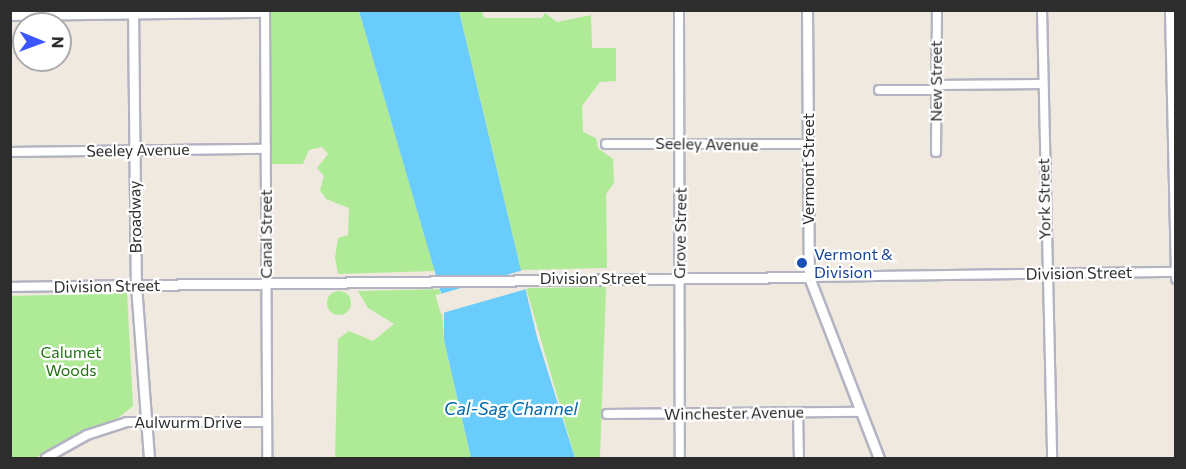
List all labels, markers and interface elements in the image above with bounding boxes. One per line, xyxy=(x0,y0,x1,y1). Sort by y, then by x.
north arrow xyxy=(12,12,72,72)
text: N xyxy=(49,36,68,48)
street label: New Street xyxy=(926,40,946,122)
street label: Vermont Street xyxy=(798,113,818,225)
street label: Seeley Avenue xyxy=(655,134,759,154)
street label: Seeley Avenue xyxy=(86,140,190,160)
street label: York Street xyxy=(1034,158,1054,240)
street label: Broadway xyxy=(125,180,145,254)
street label: Grove Street xyxy=(670,187,690,279)
street label: Canal Street xyxy=(256,189,276,279)
place label: Vermont & Division xyxy=(814,244,893,282)
marker: Vermont & Division xyxy=(795,256,809,270)
street label: Division Street xyxy=(1026,262,1132,284)
street label: Division Street xyxy=(540,268,646,288)
street label: Division Street xyxy=(54,275,160,297)
park label: Calumet Woods xyxy=(40,342,102,380)
water label: Cal-Sag Channel xyxy=(444,397,578,419)
street label: Winchester Avenue xyxy=(664,402,804,424)
street label: Aulwurm Drive xyxy=(134,412,242,432)

